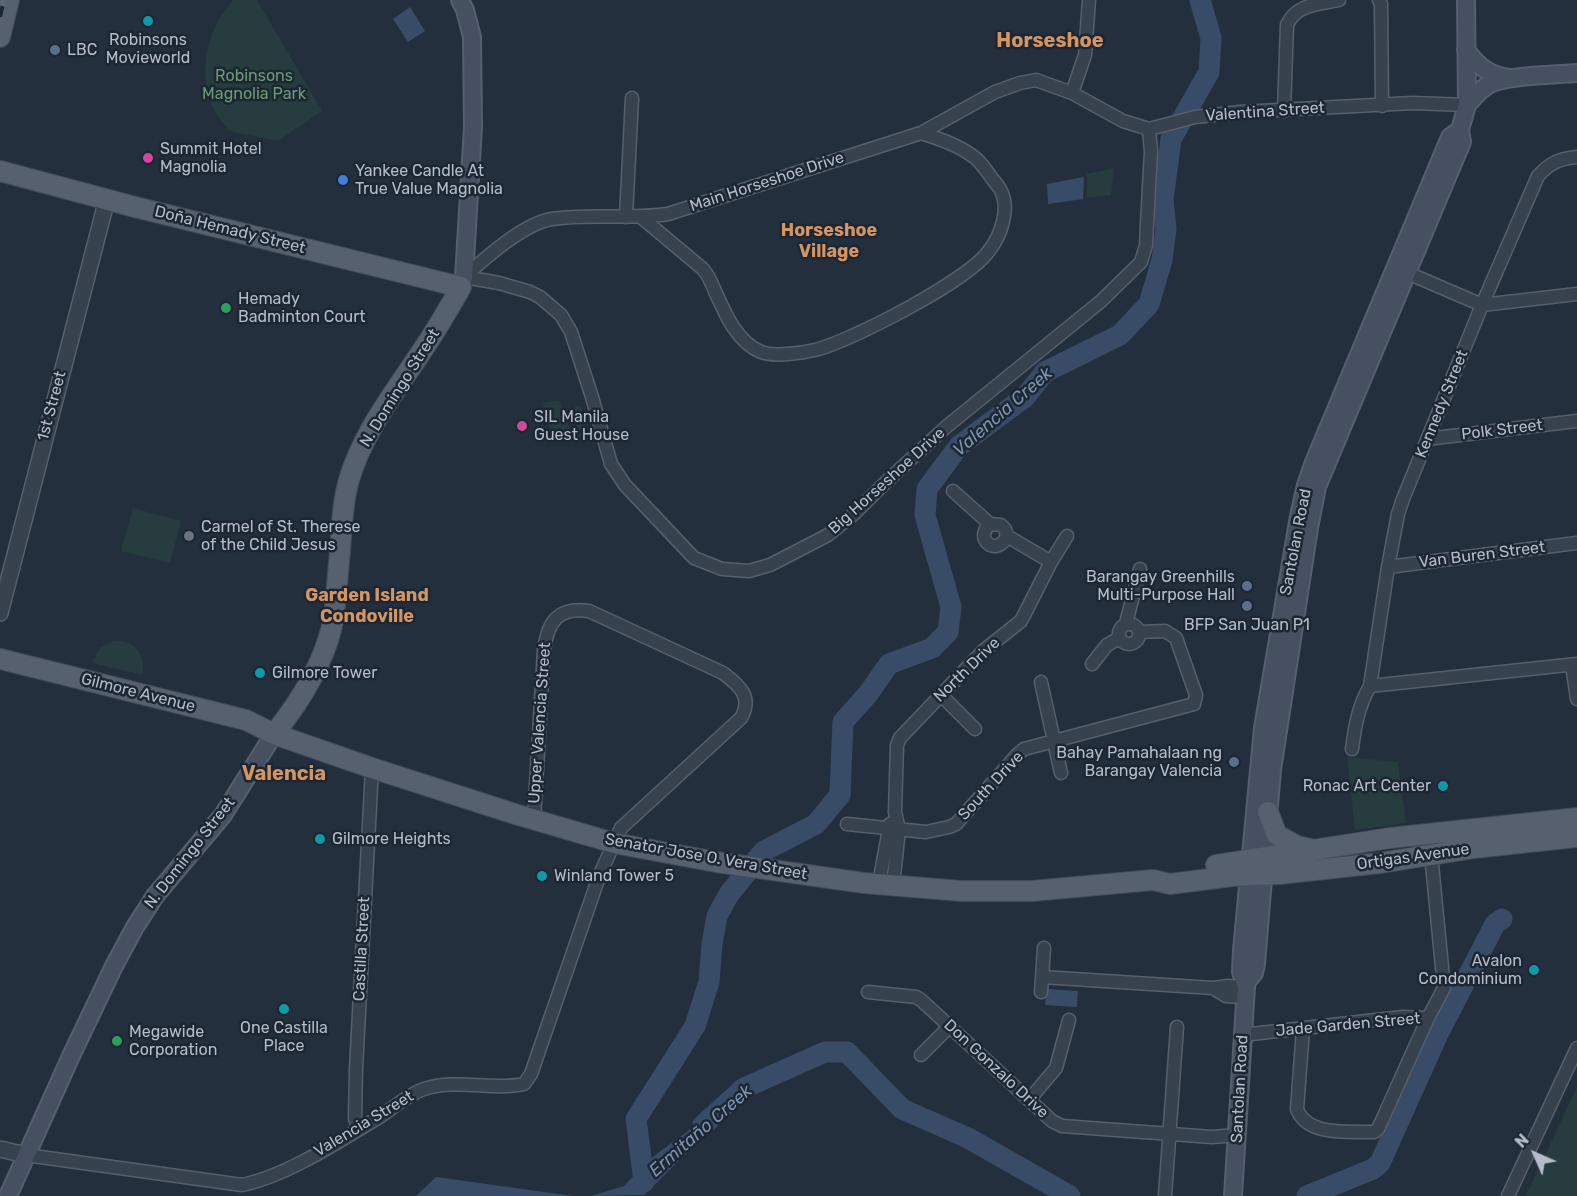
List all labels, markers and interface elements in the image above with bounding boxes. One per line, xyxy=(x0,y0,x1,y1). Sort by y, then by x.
marker: Robinsons Movieworld xyxy=(141,14,155,28)
district label: Horseshoe xyxy=(996,29,1104,53)
place label: Robinsons Movieworld xyxy=(106,30,190,68)
place label: LBC xyxy=(67,40,97,60)
marker: LBC xyxy=(48,43,62,57)
park label: Robinsons Magnolia Park xyxy=(202,66,306,104)
street label: Valentina Street xyxy=(1205,98,1325,126)
place label: Summit Hotel Magnolia xyxy=(160,139,262,177)
street label: Main Horseshoe Drive xyxy=(687,148,847,216)
marker: Summit Hotel Magnolia xyxy=(141,151,155,165)
place label: Yankee Candle At True Value Magnolia xyxy=(355,161,503,199)
marker: Yankee Candle At True Value Magnolia xyxy=(336,173,350,187)
street label: Doña Hemady Street xyxy=(153,202,307,258)
district label: Horseshoe Village xyxy=(781,220,877,262)
place label: Hemady Badminton Court xyxy=(238,289,366,327)
marker: Hemady Badminton Court xyxy=(219,301,233,315)
street label: N. Domingo Street xyxy=(356,325,444,451)
street label: Kennedy Street xyxy=(1412,347,1472,461)
water label: Valencia Creek xyxy=(949,363,1057,461)
street label: 1st Street xyxy=(33,369,71,443)
place label: SIL Manila Guest House xyxy=(534,407,629,445)
street label: Polk Street xyxy=(1460,415,1544,445)
marker: SIL Manila Guest House xyxy=(515,419,529,433)
street label: Big Horseshoe Drive xyxy=(825,424,949,538)
street label: Santolan Road xyxy=(1276,487,1316,597)
place label: Carmel of St. Therese of the Child Jesus xyxy=(201,517,361,555)
marker: Carmel of St. Therese of the Child Jesus xyxy=(182,529,196,543)
street label: Van Buren Street xyxy=(1418,538,1546,572)
place label: Barangay Greenhills Multi-Purpose Hall xyxy=(1086,567,1235,605)
marker: Barangay Greenhills Multi-Purpose Hall xyxy=(1240,579,1254,593)
district label: Garden Island Condoville xyxy=(305,585,429,628)
marker: BFP San Juan P1 xyxy=(1240,599,1254,613)
place label: BFP San Juan P1 xyxy=(1184,615,1310,635)
street label: North Drive xyxy=(930,634,1004,706)
street label: Upper Valencia Street xyxy=(525,642,555,804)
place label: Gilmore Tower xyxy=(272,663,377,683)
marker: Gilmore Tower xyxy=(253,666,267,680)
street label: Gilmore Avenue xyxy=(79,670,197,716)
place label: Bahay Pamahalaan ng Barangay Valencia xyxy=(1056,743,1222,781)
street label: South Drive xyxy=(954,748,1028,824)
marker: Bahay Pamahalaan ng Barangay Valencia xyxy=(1227,755,1241,769)
district label: Valencia xyxy=(242,762,326,786)
place label: Ronac Art Center xyxy=(1303,776,1431,796)
marker: Ronac Art Center xyxy=(1436,779,1450,793)
street label: N. Domingo Street xyxy=(141,794,239,912)
place label: Gilmore Heights xyxy=(332,829,451,849)
street label: Senator Jose O. Vera Street xyxy=(603,830,809,884)
marker: Gilmore Heights xyxy=(313,832,327,846)
street label: Ortigas Avenue xyxy=(1355,840,1471,874)
place label: Winland Tower 5 xyxy=(554,866,674,886)
marker: Winland Tower 5 xyxy=(535,869,549,883)
street label: Castilla Street xyxy=(350,896,374,1002)
place label: Avalon Condominium xyxy=(1418,951,1522,989)
marker: Avalon Condominium xyxy=(1527,963,1541,977)
marker: One Castilla Place xyxy=(277,1002,291,1016)
street label: Jade Garden Street xyxy=(1275,1009,1421,1041)
street label: Don Gonzalo Drive xyxy=(940,1016,1052,1122)
place label: One Castilla Place xyxy=(240,1018,328,1056)
place label: Megawide Corporation xyxy=(129,1022,217,1060)
marker: Megawide Corporation xyxy=(110,1034,124,1048)
street label: Santolan Road xyxy=(1228,1035,1252,1143)
water label: Ermitaño Creek xyxy=(645,1080,757,1182)
street label: Valencia Street xyxy=(311,1087,417,1161)
north arrow xyxy=(1505,1124,1565,1184)
text: N xyxy=(1511,1130,1533,1152)

